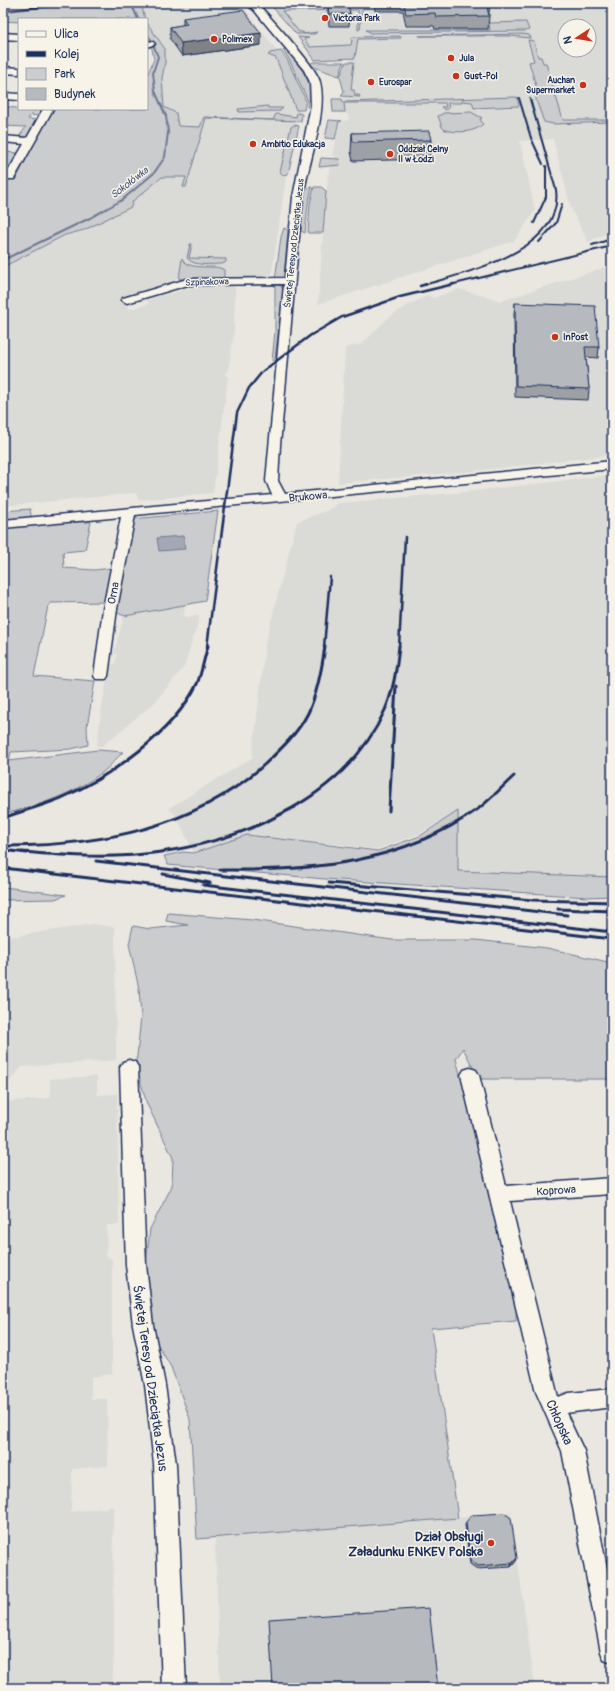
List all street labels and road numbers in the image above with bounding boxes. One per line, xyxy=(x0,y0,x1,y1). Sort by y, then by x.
street label: Świętej Teresy od Dzieciątka Jezus xyxy=(281,178,307,308)
street label: Szpinakowa xyxy=(185,276,229,289)
street label: Brukowa xyxy=(288,488,328,505)
street label: Orna xyxy=(105,581,122,605)
street label: Koprowa xyxy=(536,1183,576,1198)
street label: Świętej Teresy od Dzieciątka Jezus xyxy=(129,1284,171,1472)
street label: Chłopska xyxy=(542,1397,576,1448)

